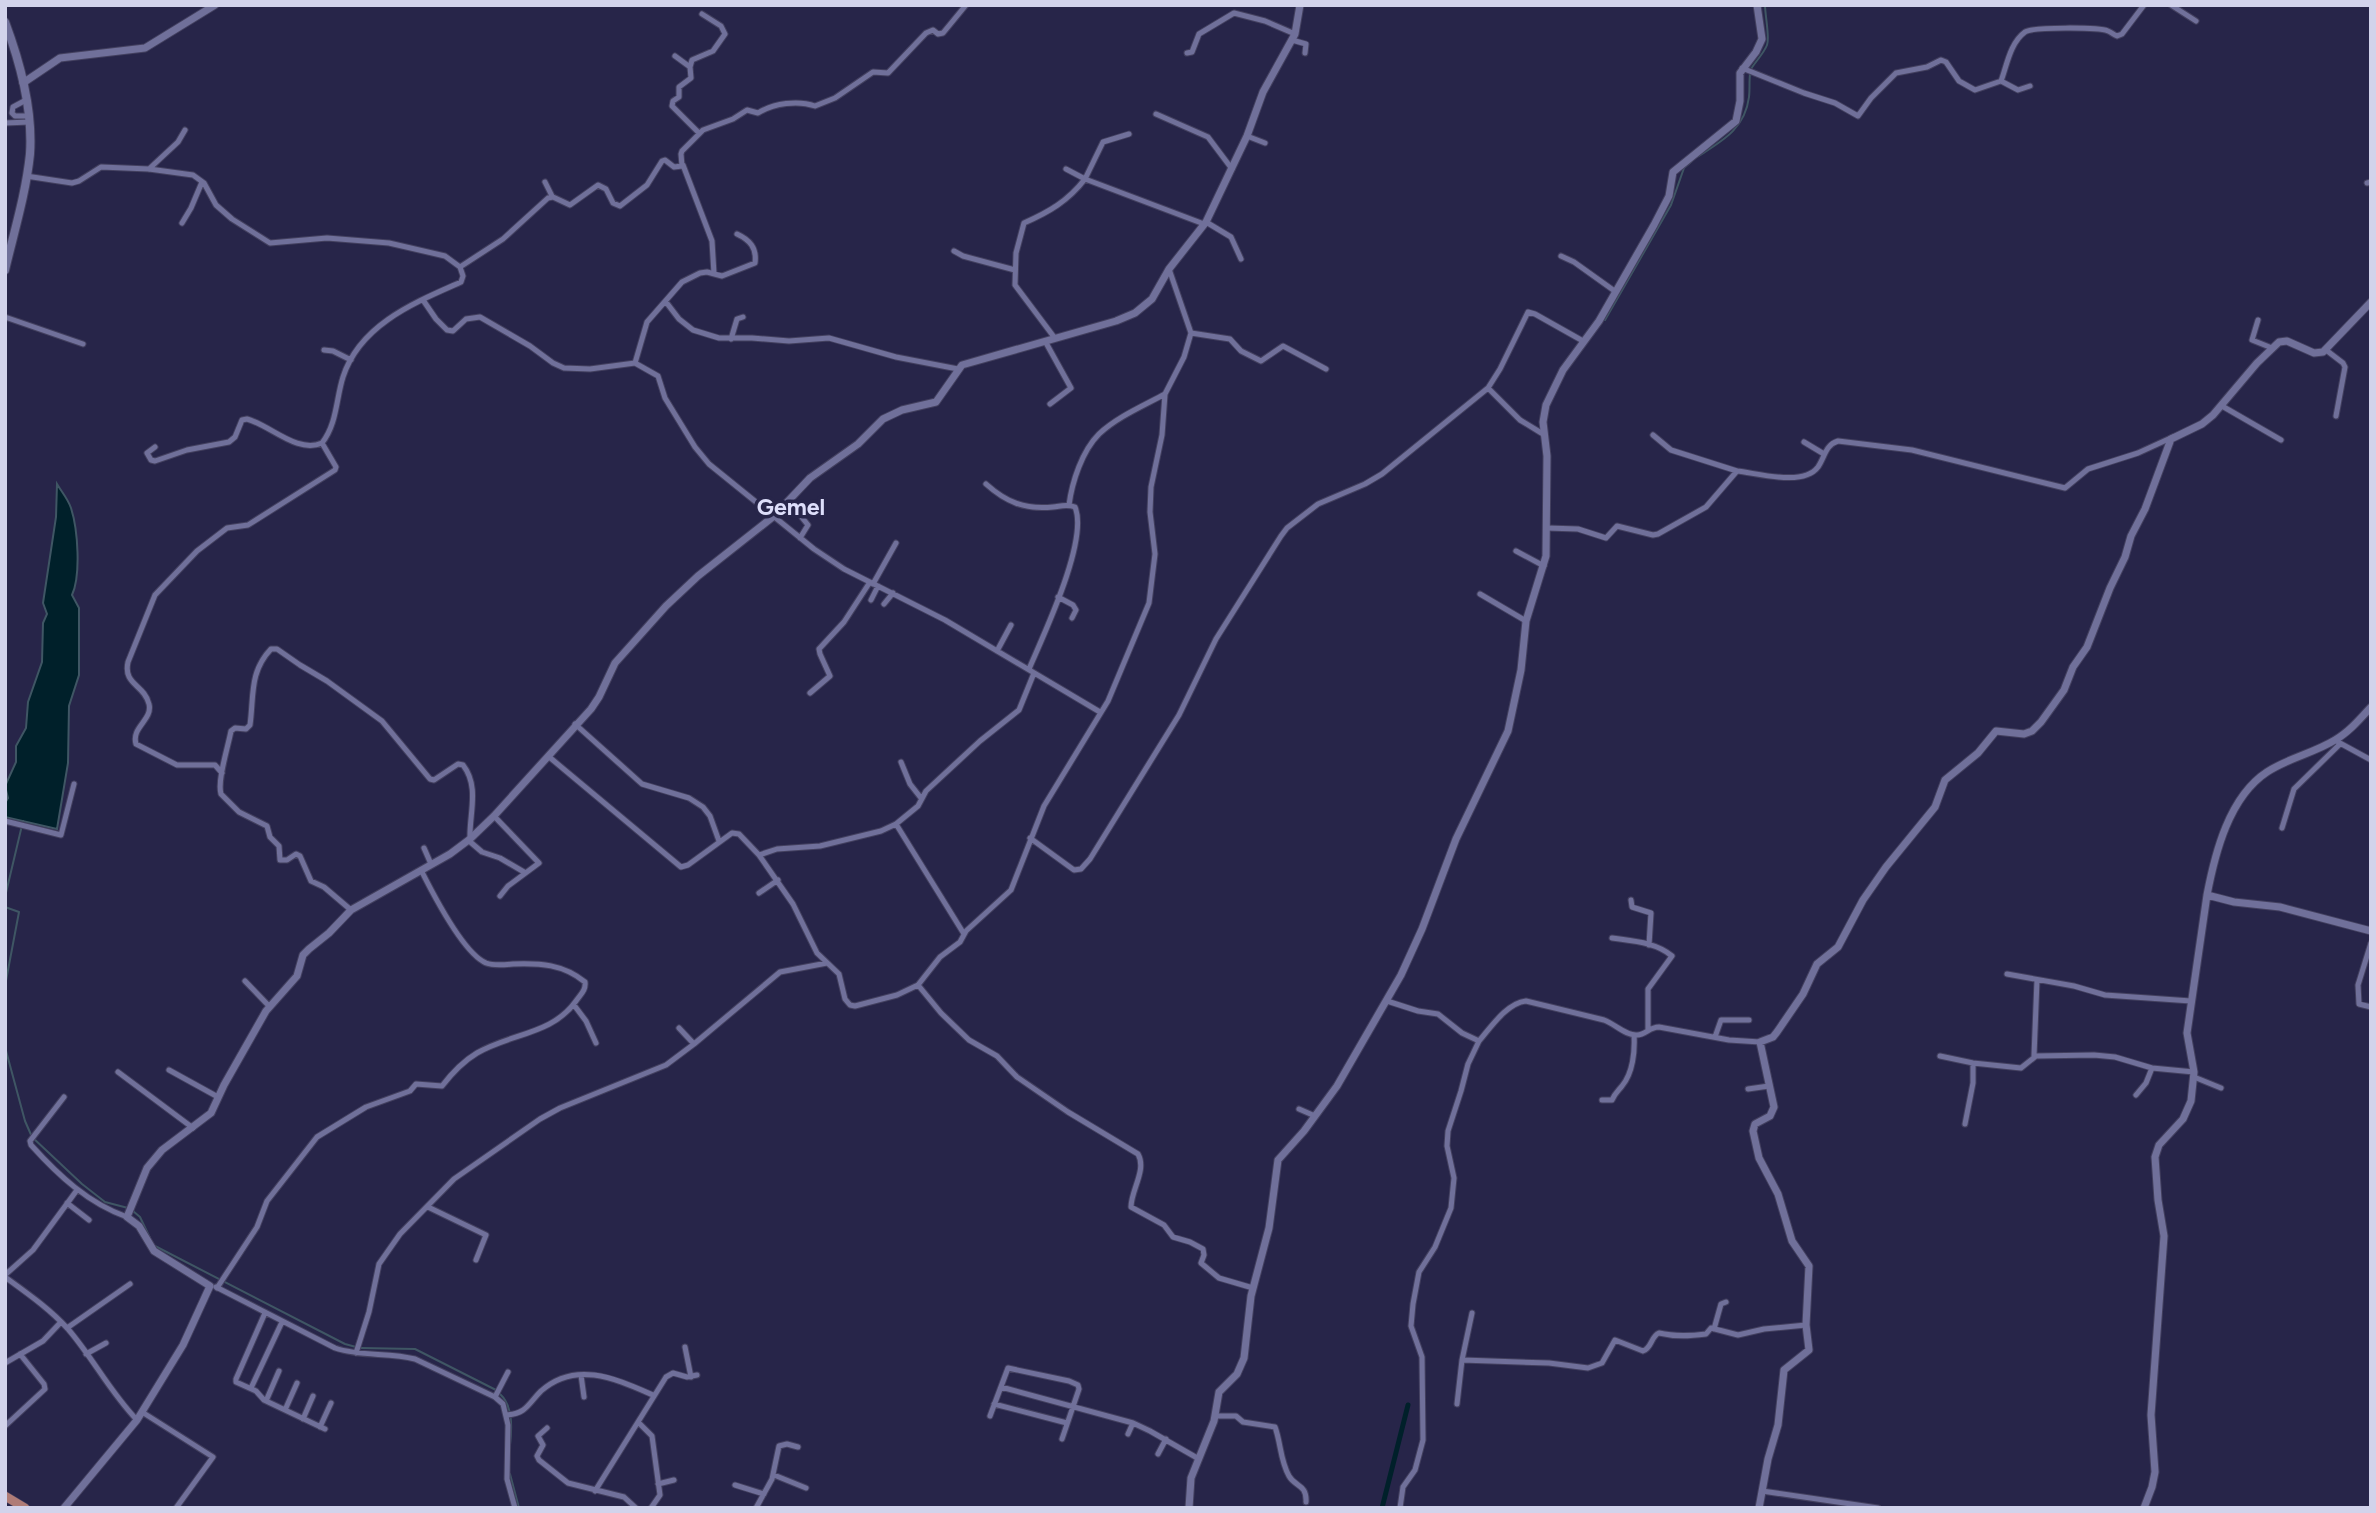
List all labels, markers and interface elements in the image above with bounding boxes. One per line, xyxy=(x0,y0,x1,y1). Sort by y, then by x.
district label: Gemel xyxy=(757,493,825,521)

